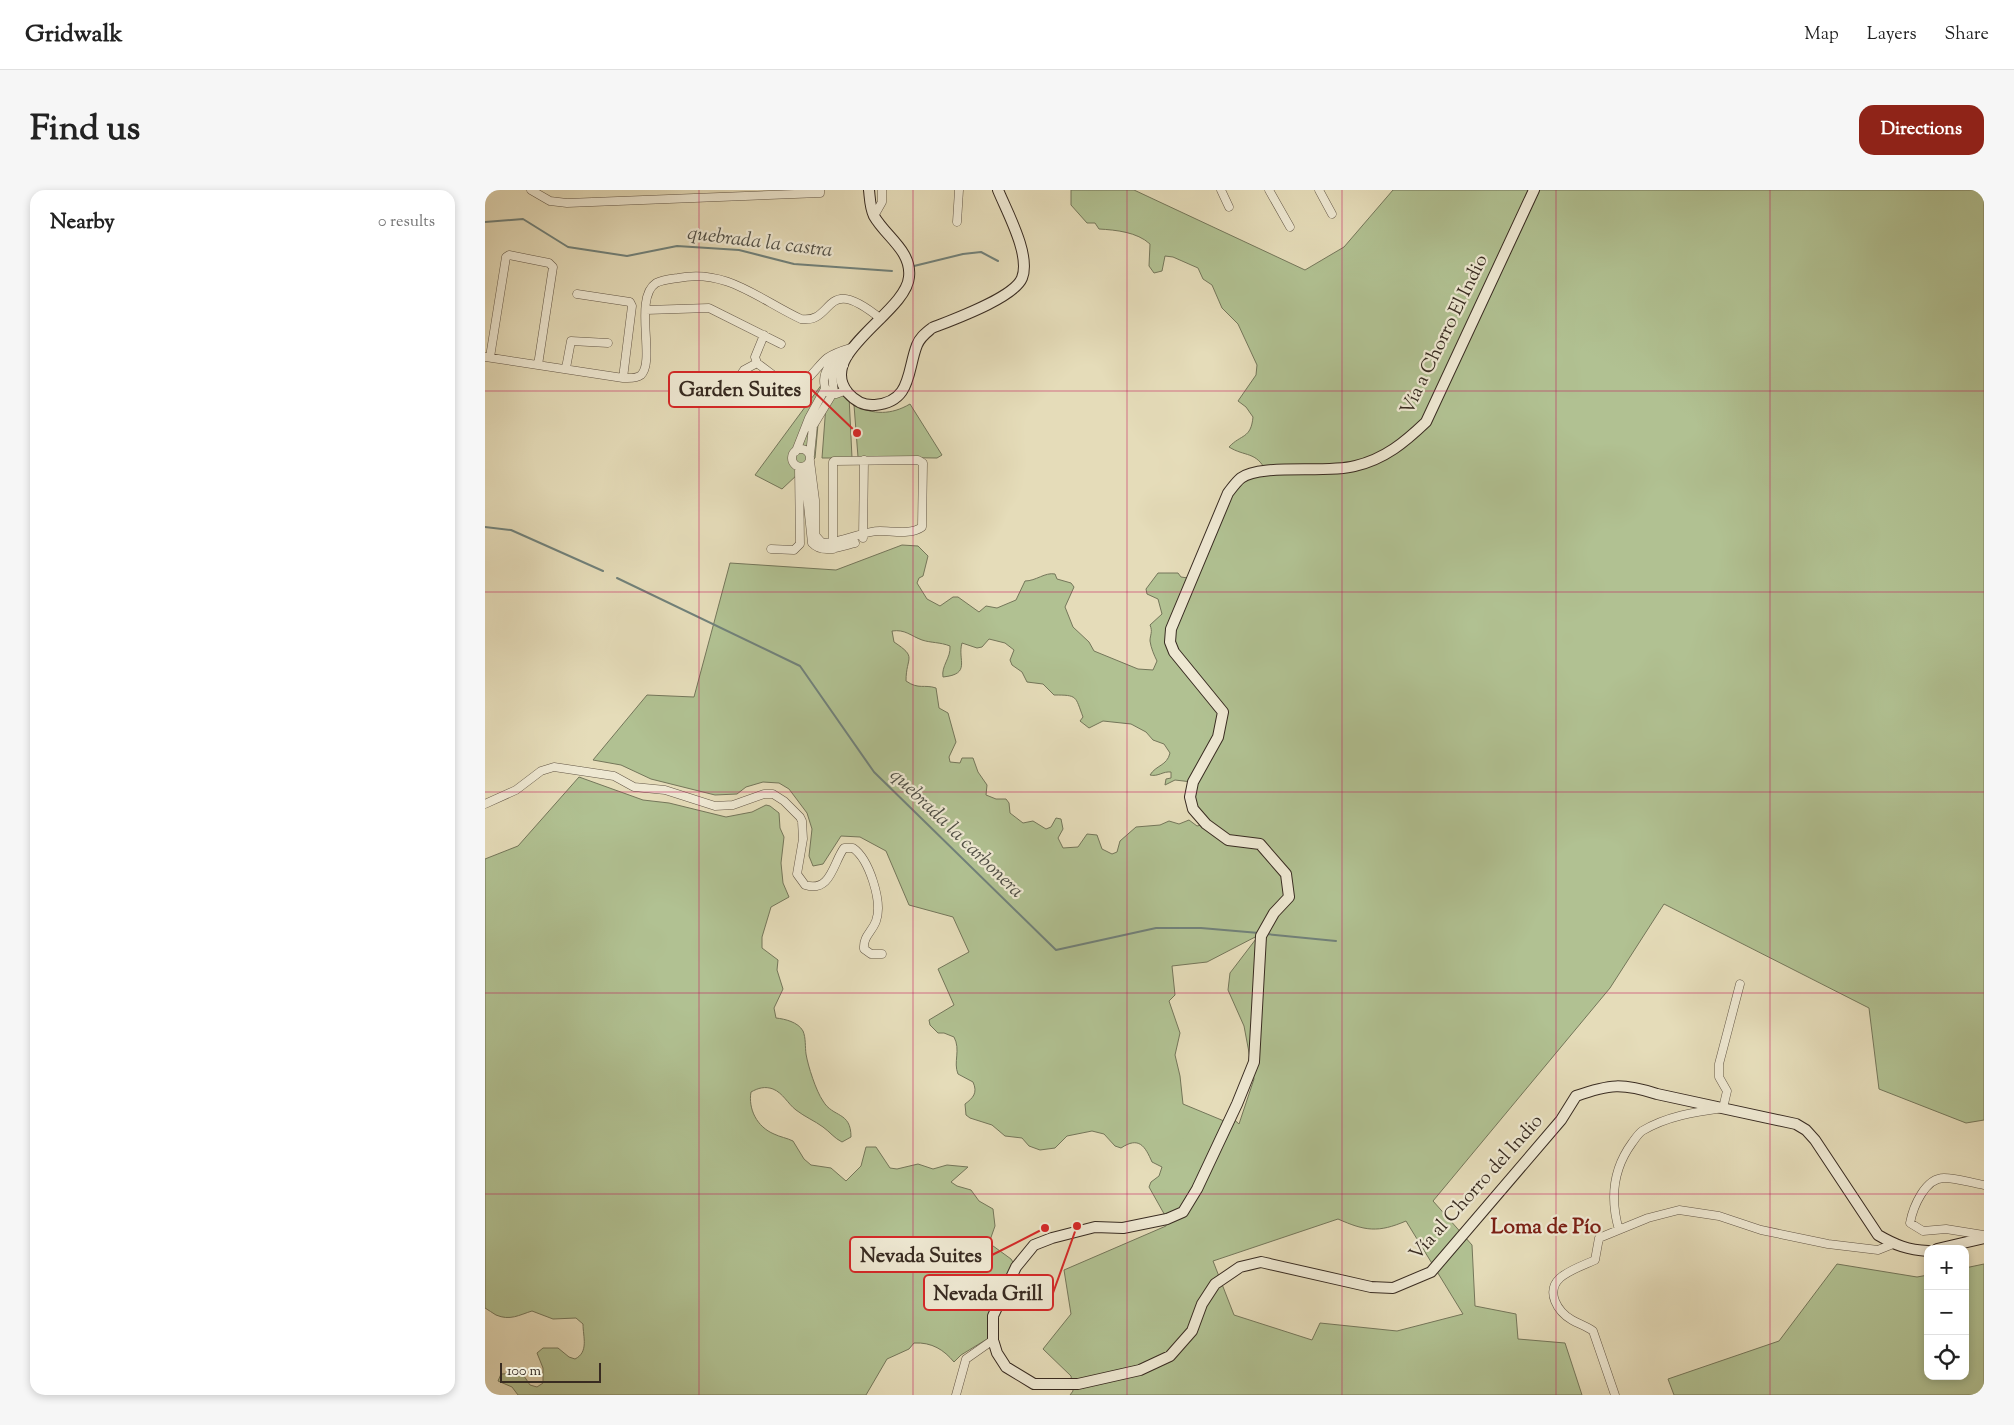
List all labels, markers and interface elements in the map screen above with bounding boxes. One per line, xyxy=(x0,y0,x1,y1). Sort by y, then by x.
text: Gridwalk xyxy=(25,18,123,52)
text: Map xyxy=(1804,22,1839,48)
text: Layers xyxy=(1867,22,1917,48)
text: Share xyxy=(1945,22,1989,48)
text: Find us xyxy=(30,105,140,156)
button: Directions xyxy=(1859,105,1984,155)
text: Nearby xyxy=(50,208,115,238)
text: 0 results xyxy=(378,211,435,234)
water label: quebrada la castra xyxy=(686,220,834,266)
street label: Vía a Chorro El Indio xyxy=(1394,250,1496,420)
callout: Garden Suites xyxy=(669,372,811,407)
text: Garden Suites xyxy=(679,377,801,406)
water label: quebrada la carbonera xyxy=(883,762,1029,906)
street label: Vía al Chorro del Indio xyxy=(1404,1109,1550,1267)
district label: Loma de Pío xyxy=(1491,1213,1602,1243)
callout: Nevada Suites xyxy=(850,1237,992,1272)
text: Nevada Suites xyxy=(860,1243,982,1272)
map controls xyxy=(1924,1245,1969,1380)
button: + xyxy=(1924,1245,1969,1290)
callout: Nevada Grill xyxy=(924,1275,1053,1310)
text: Nevada Grill xyxy=(933,1281,1043,1310)
button: − xyxy=(1924,1290,1969,1335)
button: locate xyxy=(1924,1335,1969,1380)
scale bar xyxy=(500,1360,601,1383)
text: 100 m xyxy=(507,1362,541,1382)

